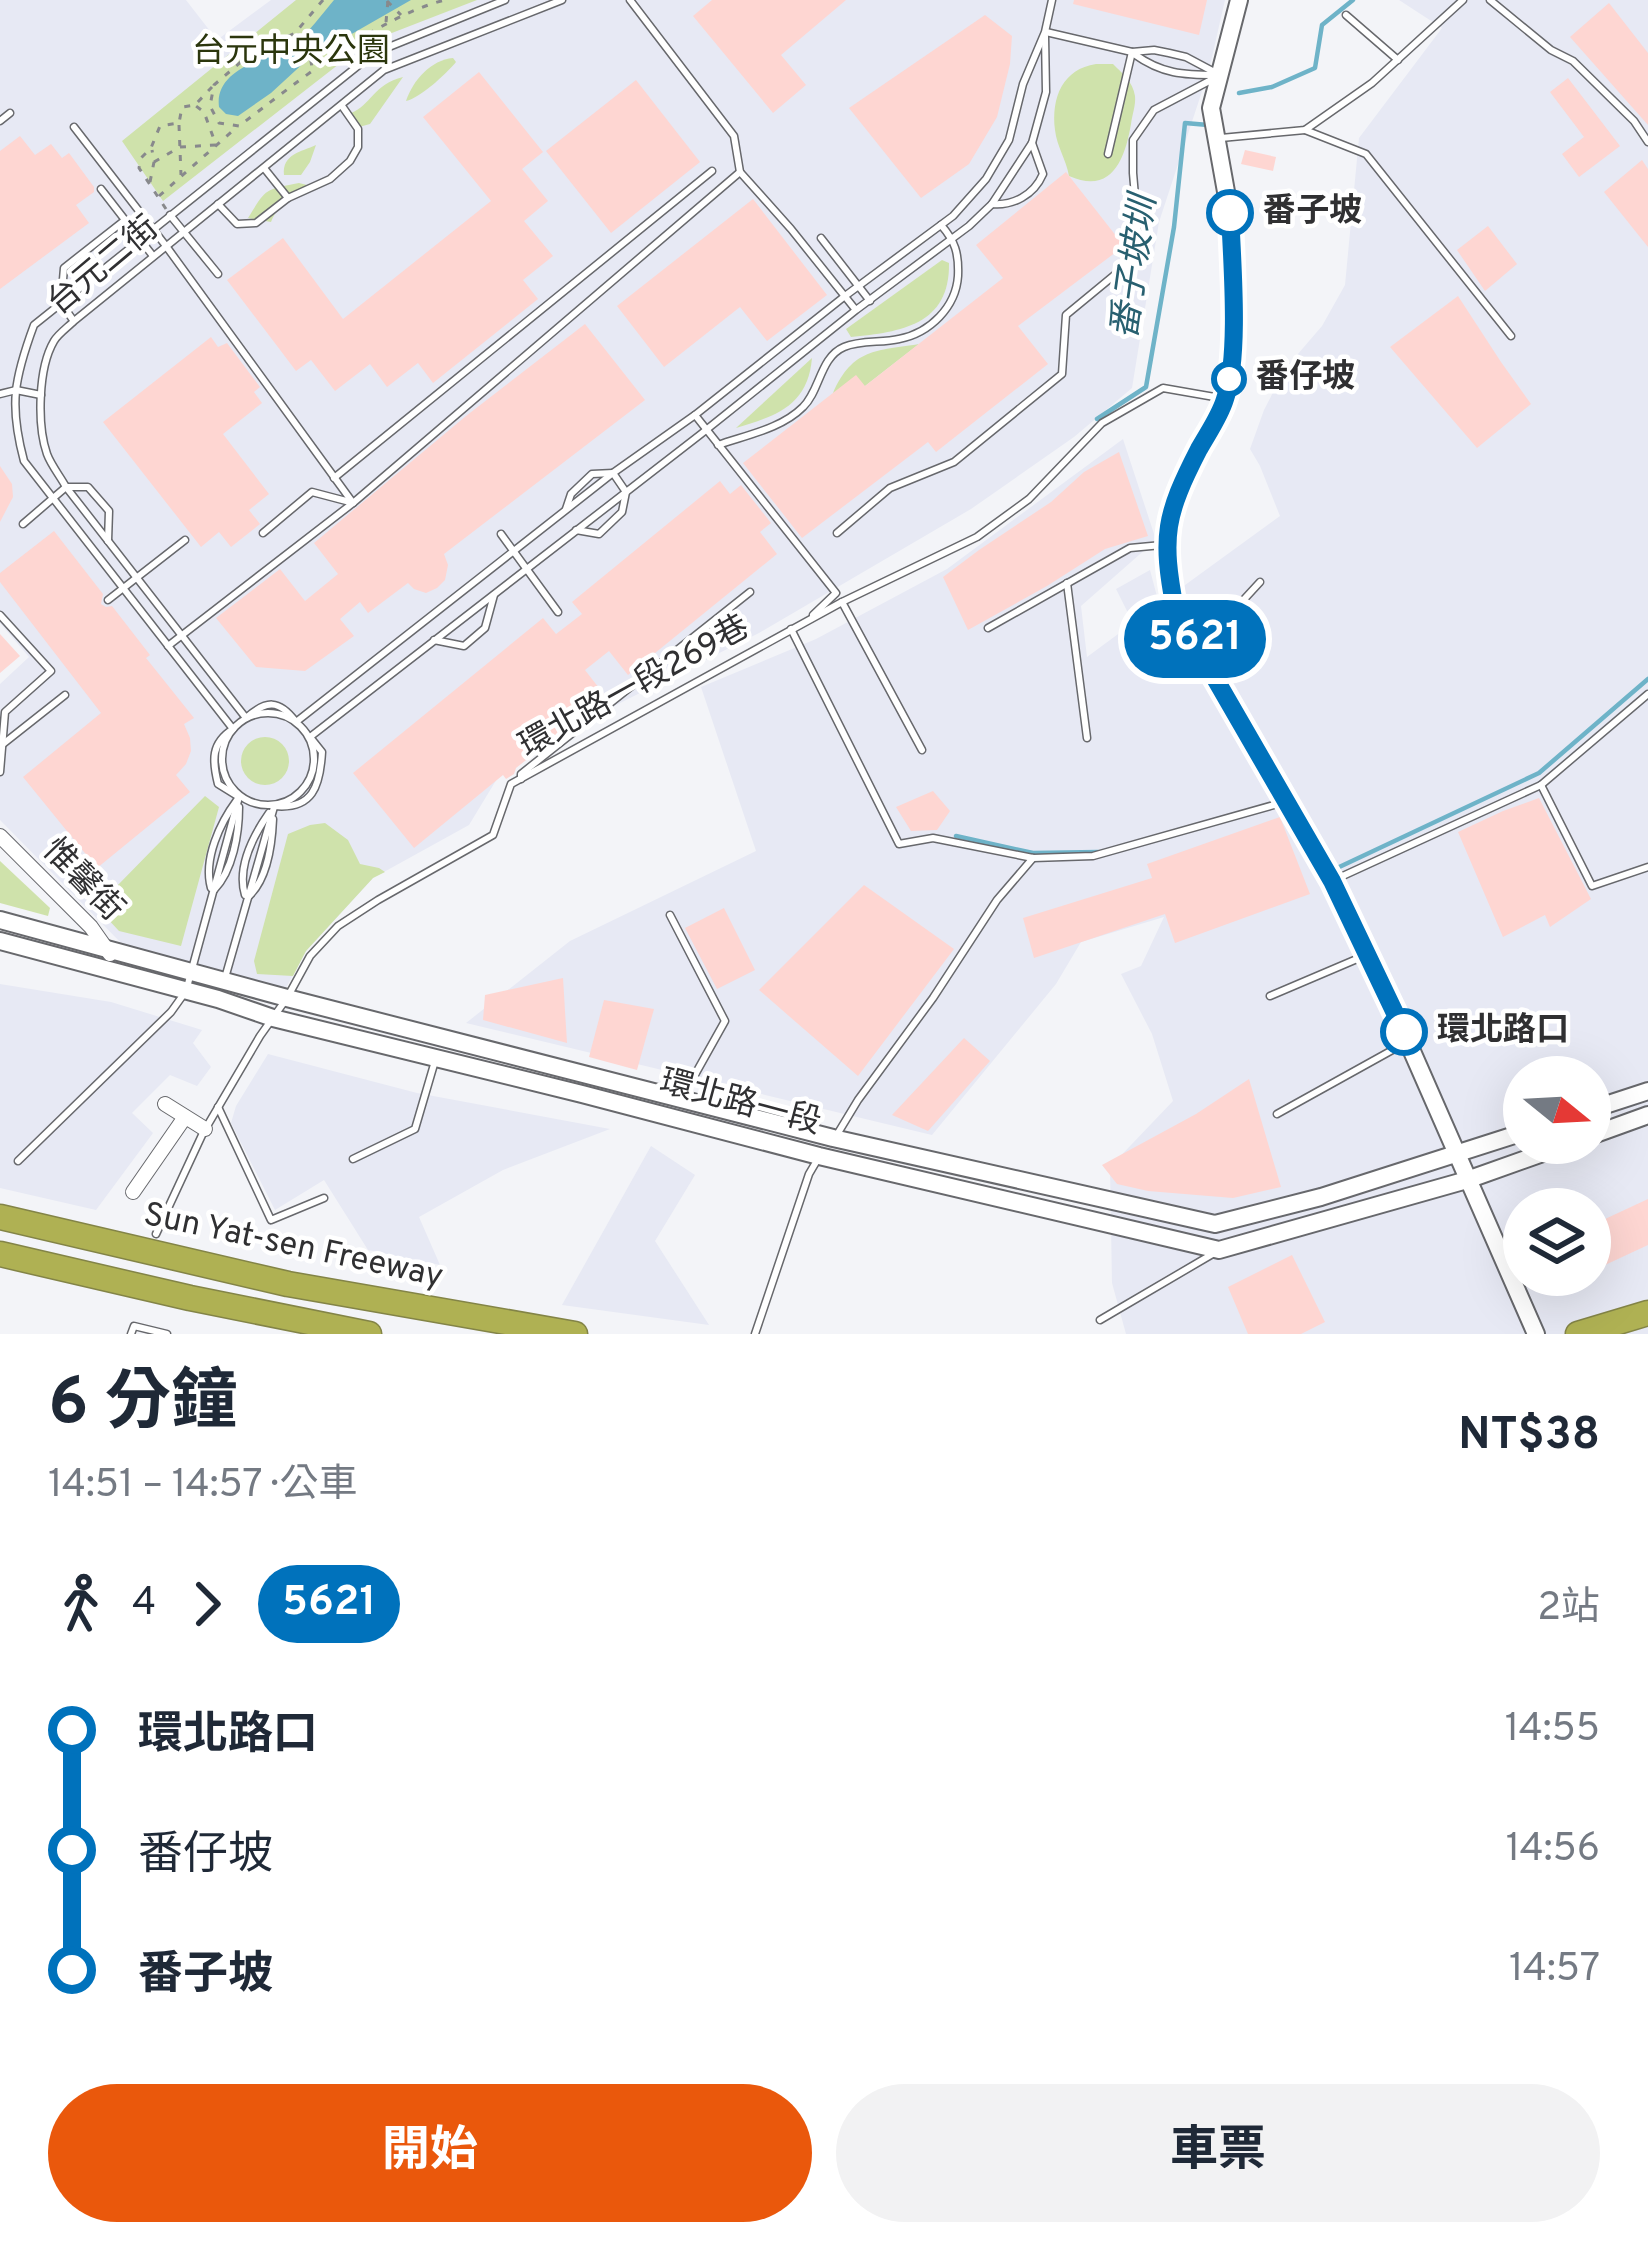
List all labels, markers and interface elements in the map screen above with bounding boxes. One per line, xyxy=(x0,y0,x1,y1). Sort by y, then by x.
park label: 台元中央公園 xyxy=(192,32,390,74)
water label: 番子坡圳 xyxy=(1103,189,1169,343)
marker: 番子坡 xyxy=(1208,191,1252,235)
place label: 番子坡 xyxy=(1263,192,1362,234)
street label: 台元二街 xyxy=(40,208,168,326)
place label: 番仔坡 xyxy=(1256,358,1355,400)
marker: 番仔坡 xyxy=(1213,363,1245,395)
line badge: 5621 xyxy=(1111,600,1279,678)
street label: 環北路一段269巷 xyxy=(513,607,757,769)
text: 5621 xyxy=(1148,612,1242,665)
street label: 惟馨街 xyxy=(33,831,131,931)
marker: 環北路口 xyxy=(1382,1010,1426,1054)
place label: 環北路口 xyxy=(1437,1011,1569,1053)
north arrow xyxy=(1503,1056,1611,1164)
map controls xyxy=(1503,1056,1611,1296)
street label: 環北路一段 xyxy=(655,1062,825,1146)
button: layers xyxy=(1503,1188,1611,1296)
street label: Sun Yat-sen Freeway xyxy=(140,1195,446,1299)
text: 6 分鐘 xyxy=(48,1364,237,1447)
text: NT$38 xyxy=(1458,1408,1600,1465)
text: 14:51 – 14:57 · 公車 xyxy=(48,1462,357,1511)
icon: walk xyxy=(48,1571,114,1637)
icon: forward xyxy=(174,1571,240,1637)
text: 5621 xyxy=(282,1577,376,1630)
text: 4 xyxy=(132,1580,156,1629)
text: 2站 xyxy=(1537,1585,1600,1634)
text: 14:55 xyxy=(1505,1706,1600,1755)
text: 環北路口 xyxy=(138,1708,318,1765)
text: 14:56 xyxy=(1506,1826,1600,1875)
text: 番仔坡 xyxy=(138,1828,273,1885)
text: 14:57 xyxy=(1509,1946,1600,1995)
text: 番子坡 xyxy=(138,1948,273,2005)
button: 開始 xyxy=(48,2084,812,2222)
button: 車票 xyxy=(836,2084,1600,2222)

